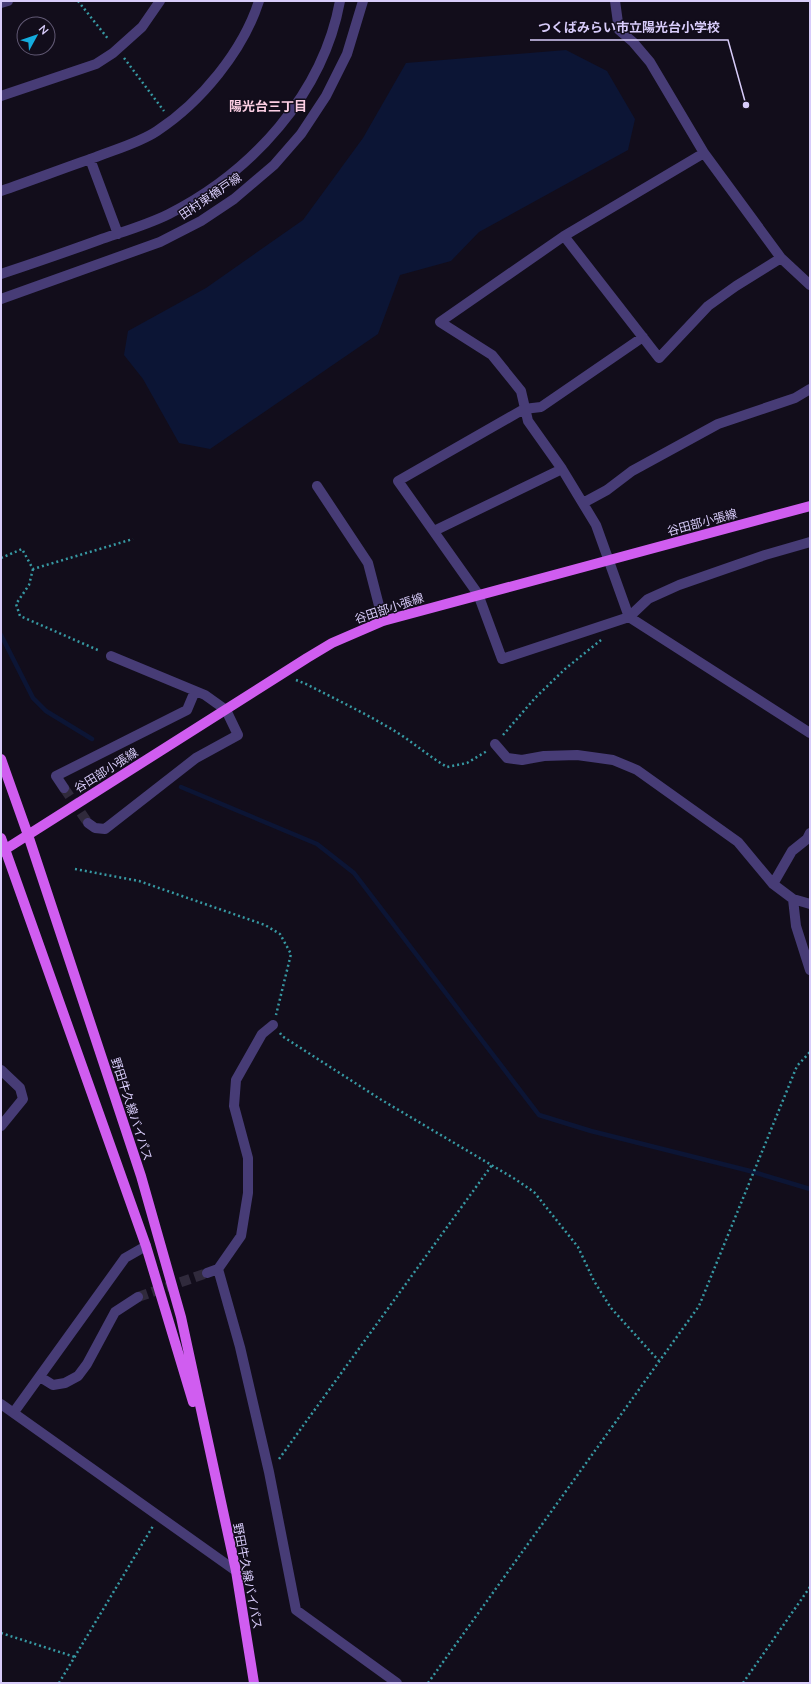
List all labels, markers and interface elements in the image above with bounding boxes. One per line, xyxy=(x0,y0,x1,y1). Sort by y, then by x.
callout: つくばみらい市立陽光台小学校 xyxy=(530,15,728,40)
north arrow xyxy=(16,16,56,56)
text: つくばみらい市立陽光台小学校 xyxy=(538,19,720,35)
text: N xyxy=(36,22,52,37)
district label: 陽光台三丁目 xyxy=(229,98,307,114)
street label: 田村東楢戸線 xyxy=(176,170,244,222)
street label: 谷田部小張線 xyxy=(665,505,739,539)
street label: 谷田部小張線 xyxy=(352,590,426,626)
street label: 谷田部小張線 xyxy=(71,745,141,795)
street label: 野田牛久線バイパス xyxy=(108,1055,156,1163)
street label: 野田牛久線バイパス xyxy=(230,1522,266,1630)

